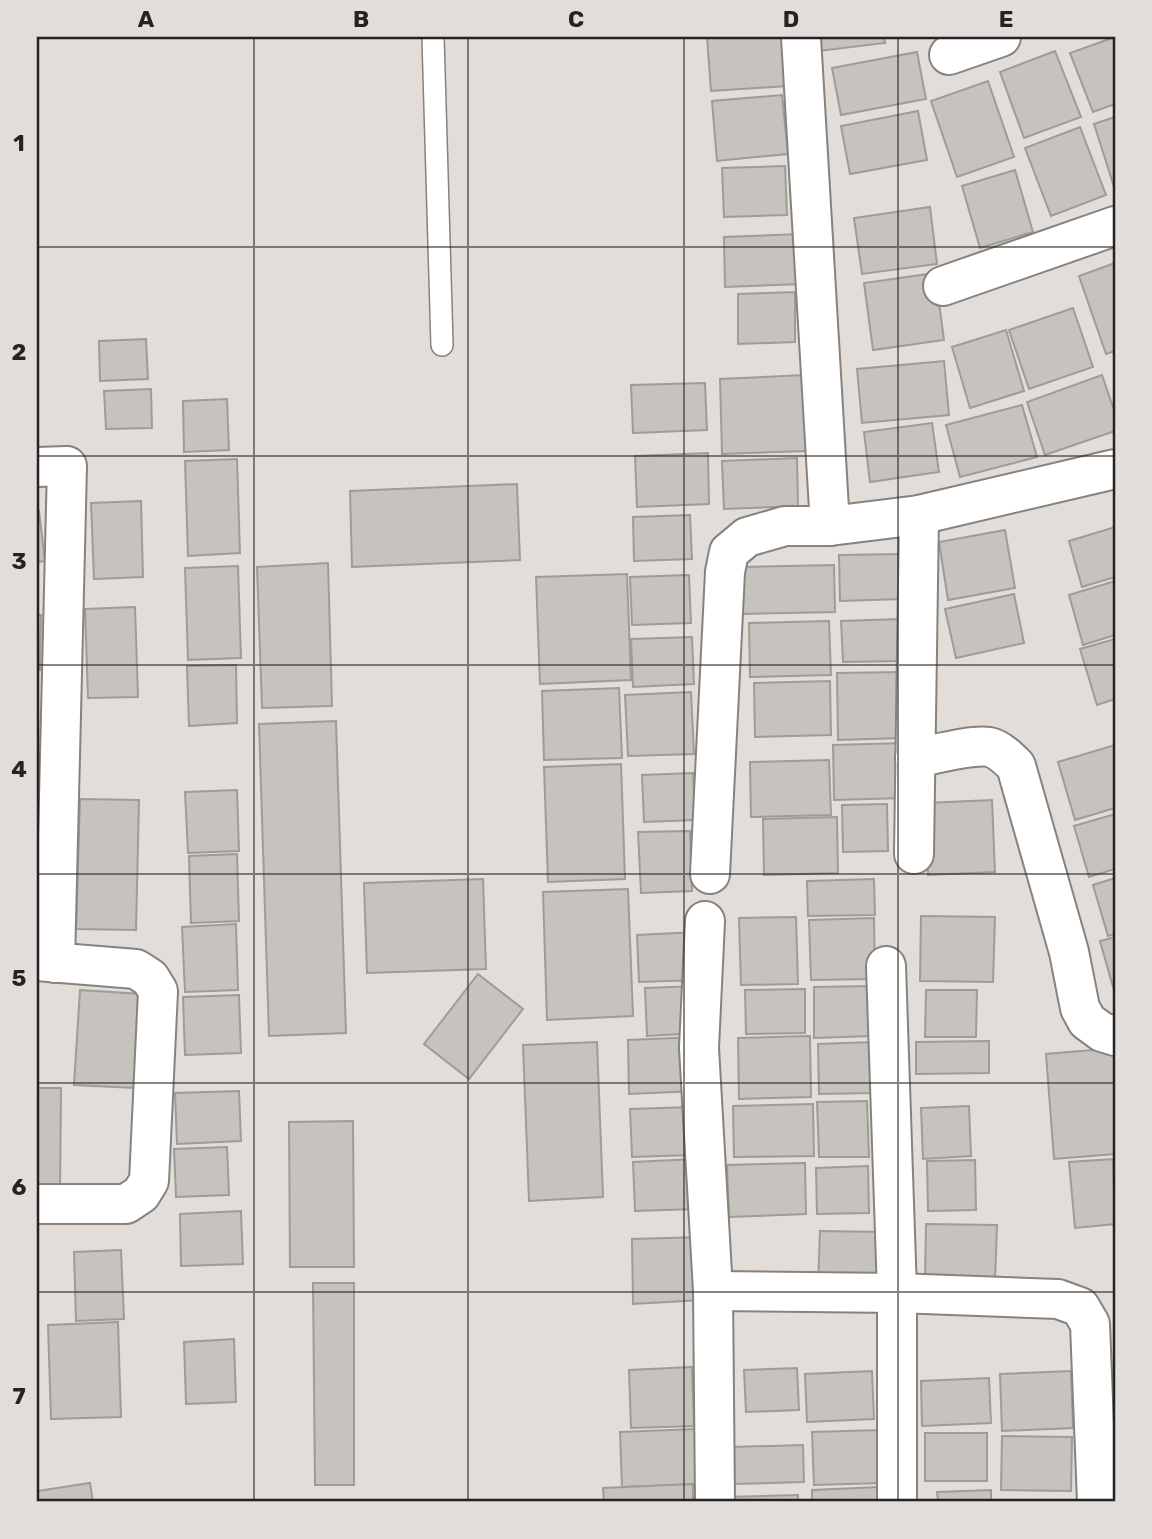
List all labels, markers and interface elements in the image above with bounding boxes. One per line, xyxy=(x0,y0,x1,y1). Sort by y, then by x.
text: A xyxy=(138,5,155,33)
text: B xyxy=(353,5,369,33)
text: C xyxy=(568,5,584,33)
text: D xyxy=(783,5,799,33)
text: E xyxy=(999,5,1013,33)
text: 1 xyxy=(13,129,25,157)
text: 2 xyxy=(12,338,26,366)
text: 3 xyxy=(11,547,27,575)
text: 4 xyxy=(11,755,27,783)
text: 5 xyxy=(12,964,27,992)
text: 6 xyxy=(12,1173,27,1201)
text: 7 xyxy=(12,1382,26,1410)

